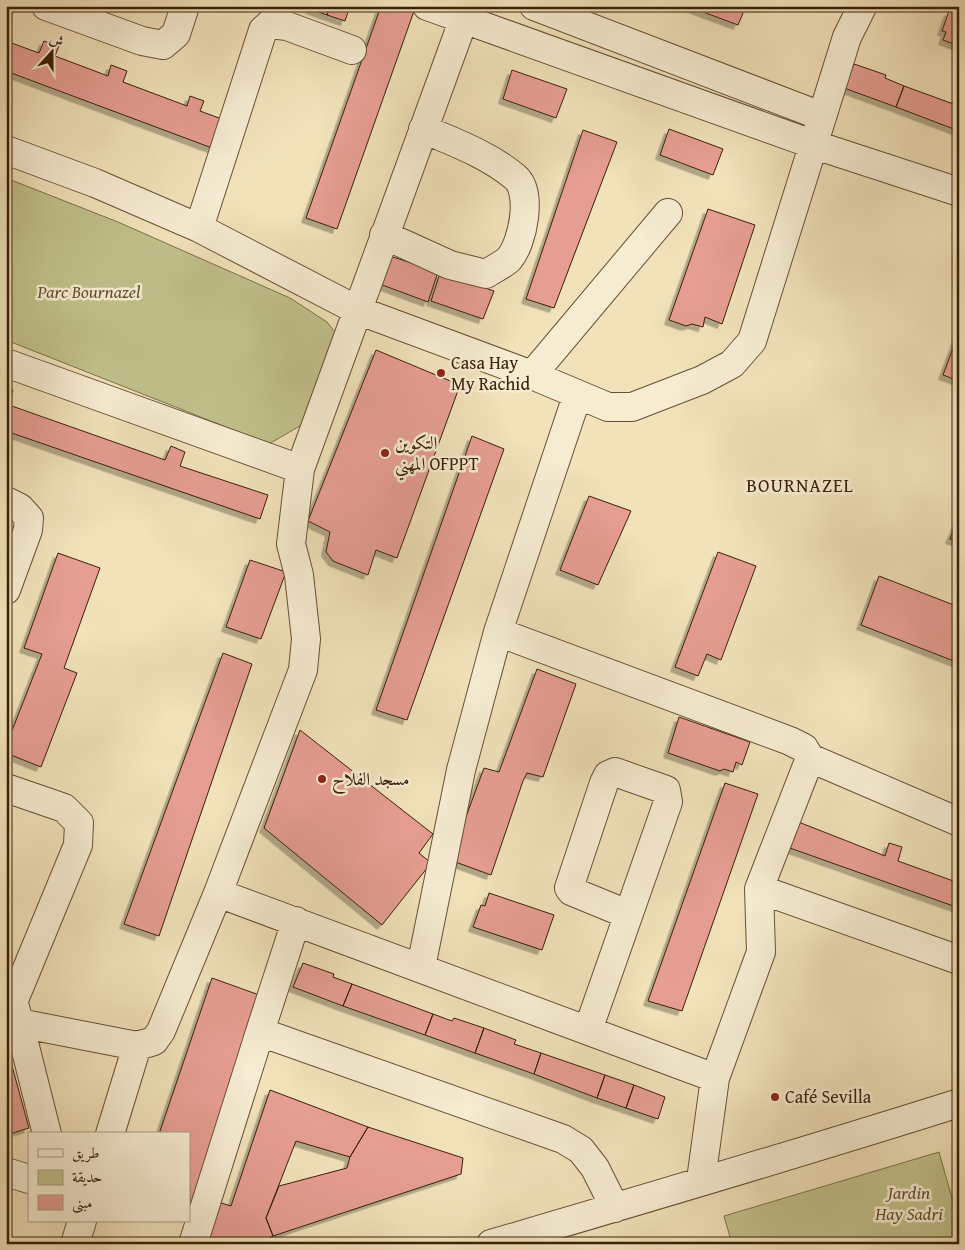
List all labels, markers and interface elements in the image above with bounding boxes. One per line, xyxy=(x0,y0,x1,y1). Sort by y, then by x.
north arrow xyxy=(28,28,78,78)
text: ش xyxy=(47,28,67,52)
park label: Parc Bournazel xyxy=(37,278,141,305)
place label: Casa Hay My Rachid xyxy=(451,349,530,397)
marker: Casa Hay My Rachid xyxy=(435,367,447,379)
place label: التكوين المهني OFPPT xyxy=(395,429,479,481)
marker: التكوين المهني OFPPT xyxy=(379,447,391,459)
district label: BOURNAZEL xyxy=(746,471,854,499)
place label: مسجد الفلاح xyxy=(332,765,409,795)
marker: مسجد الفلاح xyxy=(316,773,328,785)
place label: Café Sevilla xyxy=(785,1083,872,1110)
marker: Café Sevilla xyxy=(769,1091,781,1103)
legend xyxy=(28,1132,190,1222)
text: طريق xyxy=(72,1142,99,1163)
text: حديقة xyxy=(72,1166,102,1187)
park label: Jardin Hay Sadri xyxy=(874,1179,943,1227)
text: مبنى xyxy=(72,1192,92,1214)

